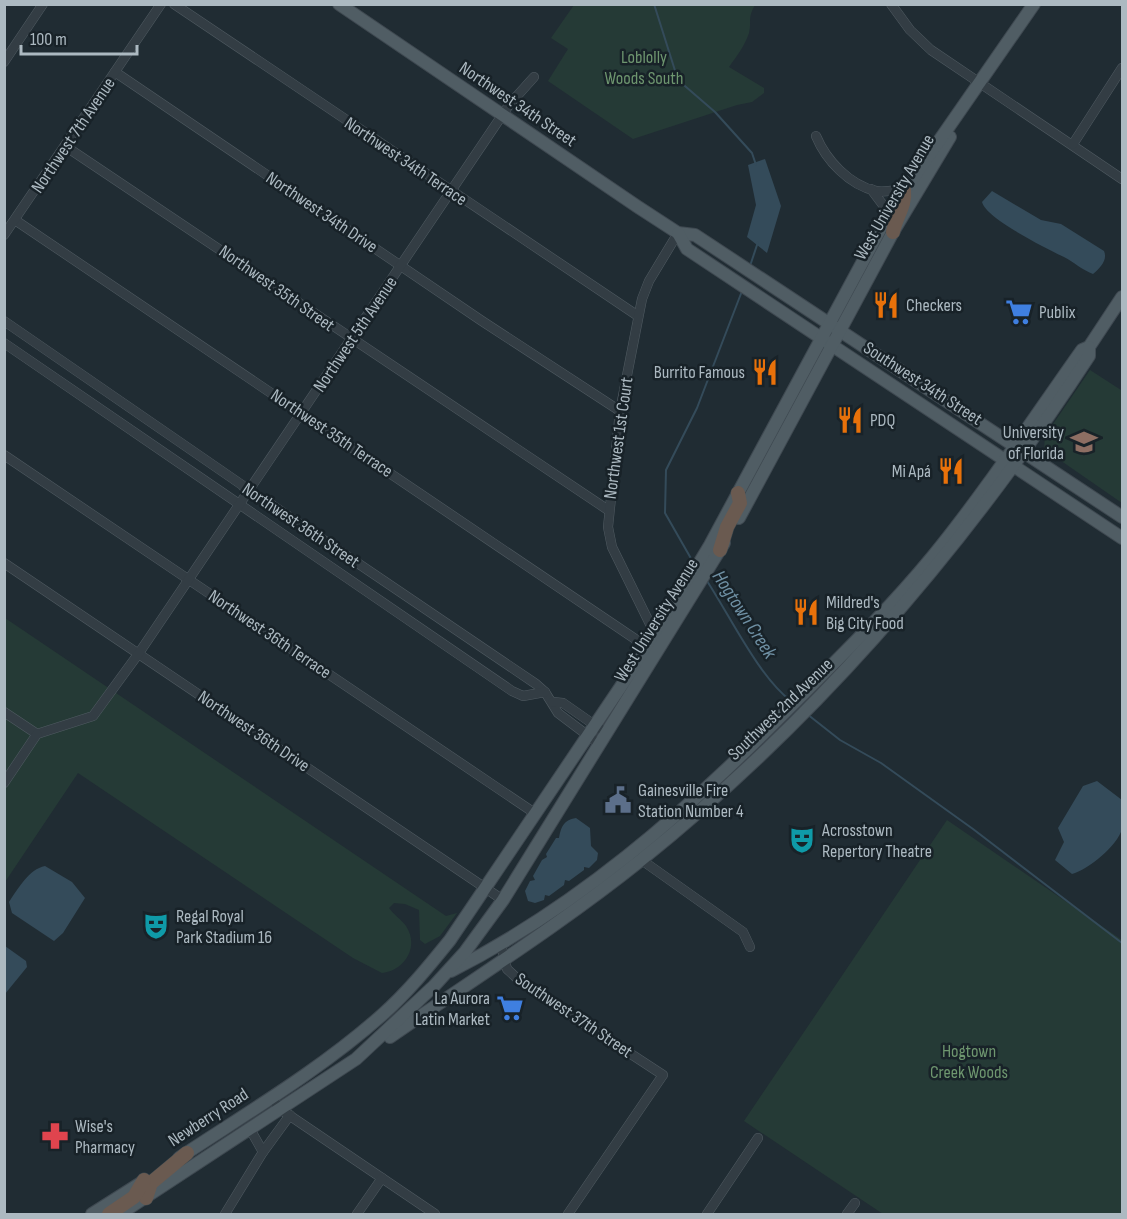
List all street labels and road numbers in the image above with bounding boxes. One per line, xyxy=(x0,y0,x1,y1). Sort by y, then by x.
street label: Northwest 34th Street xyxy=(455,58,581,152)
street label: Northwest 7th Avenue xyxy=(27,74,120,197)
street label: Northwest 34th Terrace xyxy=(341,113,471,210)
street label: West University Avenue xyxy=(850,131,939,264)
street label: Northwest 34th Drive xyxy=(262,167,381,257)
street label: Northwest 35th Street xyxy=(215,241,339,336)
street label: Northwest 5th Avenue xyxy=(309,273,402,396)
street label: Southwest 34th Street xyxy=(860,337,986,430)
street label: Northwest 1st Court xyxy=(600,375,638,500)
street label: Northwest 35th Terrace xyxy=(267,385,397,482)
street label: Northwest 36th Street xyxy=(238,478,364,573)
street label: West University Avenue xyxy=(610,555,703,686)
street label: Northwest 36th Terrace xyxy=(204,586,335,683)
street label: Southwest 2nd Avenue xyxy=(724,654,837,765)
street label: Northwest 36th Drive xyxy=(194,686,314,777)
street label: Southwest 37th Street xyxy=(511,968,637,1063)
street label: Newberry Road xyxy=(164,1084,252,1151)

